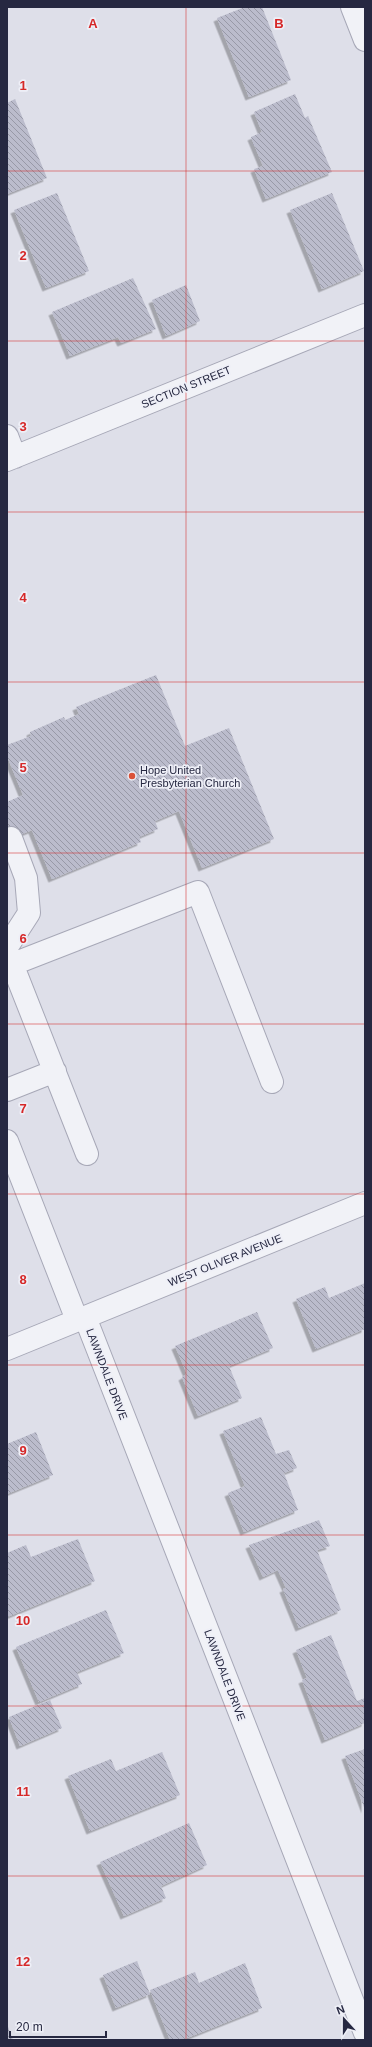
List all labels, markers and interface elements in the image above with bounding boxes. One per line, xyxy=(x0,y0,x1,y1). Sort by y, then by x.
text: A xyxy=(88,16,98,31)
text: B xyxy=(274,16,284,31)
text: 1 xyxy=(19,78,27,93)
text: 2 xyxy=(19,248,27,263)
street label: SECTION STREET xyxy=(140,363,233,410)
text: 3 xyxy=(19,419,27,434)
text: 4 xyxy=(19,590,27,605)
text: 5 xyxy=(19,760,27,775)
place label: Hope United Presbyterian Church xyxy=(140,764,240,789)
marker: Hope United Presbyterian Church xyxy=(127,771,137,781)
text: 6 xyxy=(19,931,27,946)
text: 7 xyxy=(19,1101,27,1116)
street label: WEST OLIVER AVENUE xyxy=(166,1232,284,1288)
text: 8 xyxy=(19,1272,27,1287)
street label: LAWNDALE DRIVE xyxy=(84,1327,130,1421)
text: 9 xyxy=(19,1443,27,1458)
text: 10 xyxy=(16,1613,30,1628)
street label: LAWNDALE DRIVE xyxy=(202,1628,248,1722)
text: 11 xyxy=(16,1784,30,1799)
text: 12 xyxy=(16,1954,30,1969)
north arrow xyxy=(324,1999,364,2039)
text: N xyxy=(335,2003,346,2017)
scale bar xyxy=(10,2013,106,2039)
text: 20 m xyxy=(16,2020,43,2034)

